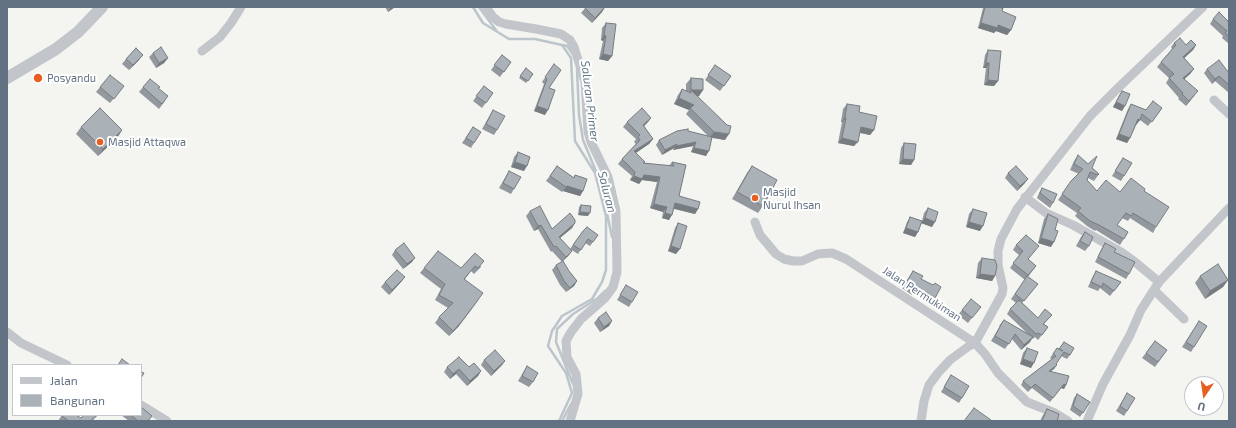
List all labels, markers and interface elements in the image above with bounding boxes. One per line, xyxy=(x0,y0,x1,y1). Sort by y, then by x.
water label: Saluran Primer xyxy=(578,60,602,142)
place label: Posyandu xyxy=(47,71,96,85)
marker: Posyandu xyxy=(32,72,44,84)
place label: Masjid Attaqwa xyxy=(108,135,186,149)
marker: Masjid Attaqwa xyxy=(95,137,105,147)
water label: Saluran xyxy=(595,170,619,214)
place label: Masjid Nurul Ihsan xyxy=(763,185,821,211)
marker: Masjid Nurul Ihsan xyxy=(750,193,760,203)
street label: Jalan Permukiman xyxy=(880,264,964,324)
legend xyxy=(12,364,142,416)
text: Jalan xyxy=(50,373,78,387)
north arrow xyxy=(1184,376,1224,416)
text: Bangunan xyxy=(50,393,105,407)
text: U xyxy=(1196,400,1207,414)

